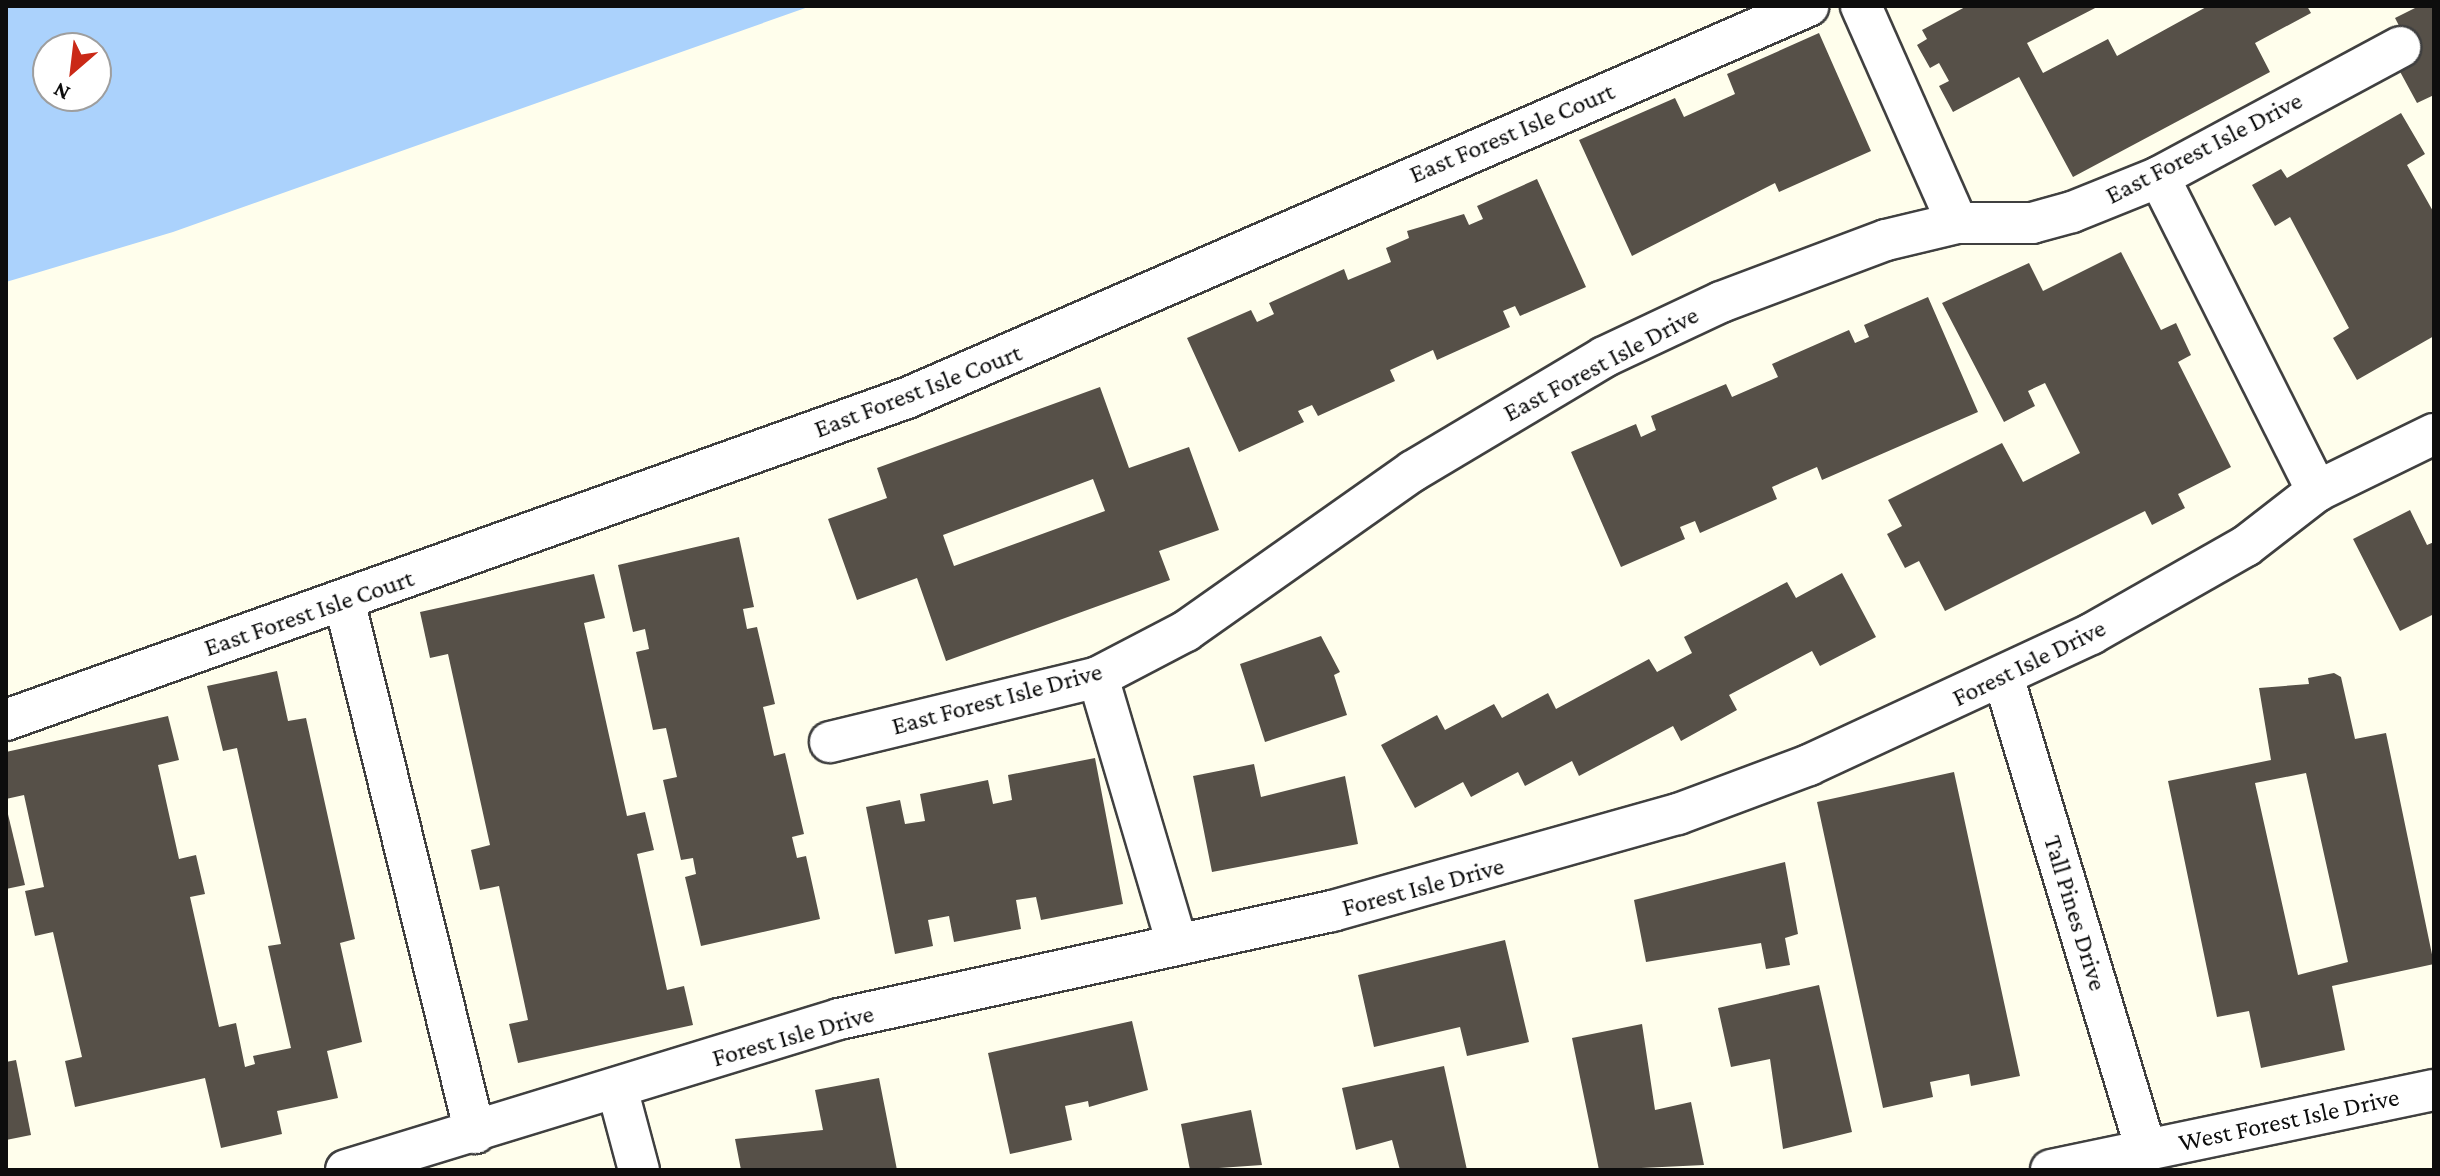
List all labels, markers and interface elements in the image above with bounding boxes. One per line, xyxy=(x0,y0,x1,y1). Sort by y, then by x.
north arrow xyxy=(32,32,112,112)
street label: East Forest Isle Court xyxy=(1405,76,1619,190)
text: N xyxy=(49,77,74,106)
street label: East Forest Isle Drive xyxy=(2100,85,2308,211)
street label: East Forest Isle Drive xyxy=(1498,299,1704,429)
street label: East Forest Isle Court xyxy=(810,337,1026,445)
street label: East Forest Isle Court xyxy=(200,562,418,664)
street label: Forest Isle Drive xyxy=(1947,612,2111,714)
street label: East Forest Isle Drive xyxy=(888,656,1106,742)
street label: Tall Pines Drive xyxy=(2037,832,2113,994)
street label: Forest Isle Drive xyxy=(1338,850,1508,924)
street label: Forest Isle Drive xyxy=(709,998,877,1074)
street label: West Forest Isle Drive xyxy=(2176,1081,2402,1159)

